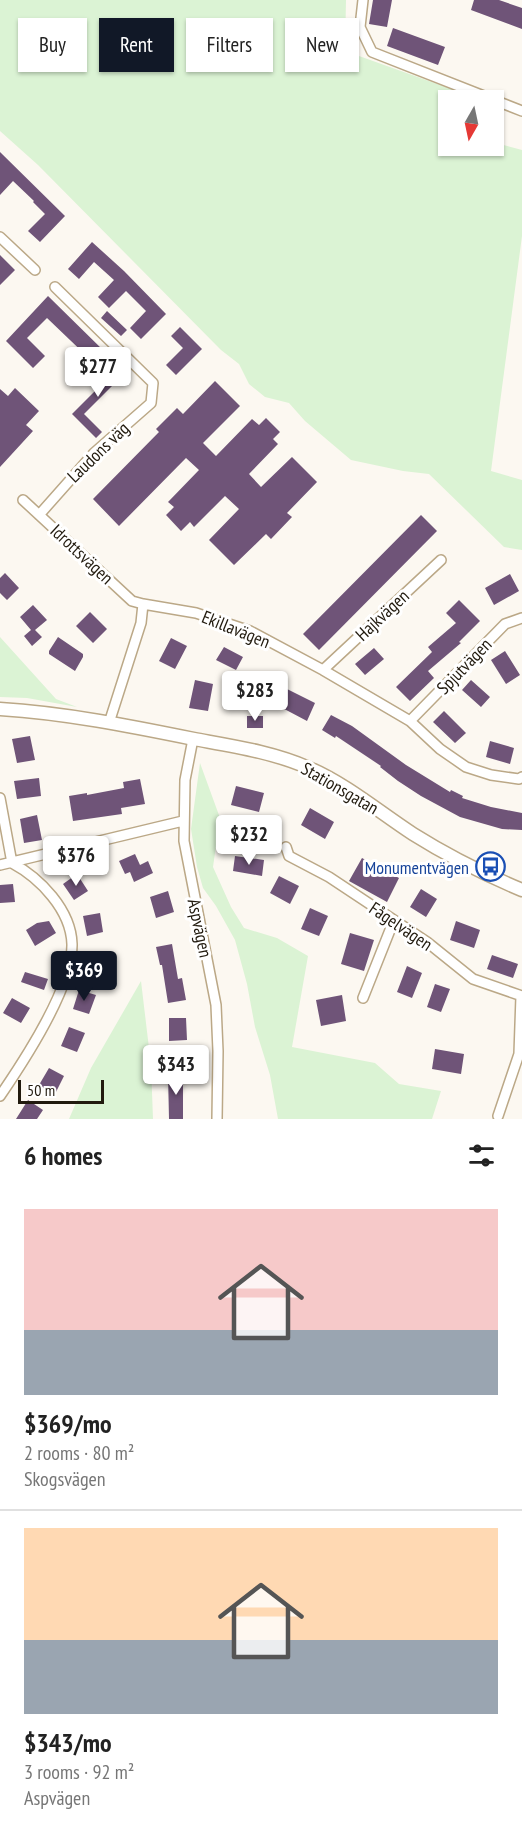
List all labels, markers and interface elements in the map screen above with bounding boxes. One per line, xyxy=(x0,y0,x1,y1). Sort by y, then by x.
chip: Buy xyxy=(18,18,87,72)
chip: Rent xyxy=(99,18,174,72)
chip: Filters xyxy=(186,18,273,72)
chip: New xyxy=(285,18,359,72)
north arrow xyxy=(438,90,504,156)
map controls xyxy=(438,90,504,156)
pin: $277 xyxy=(62,347,134,398)
text: $277 xyxy=(79,353,117,379)
street label: Laudons väg xyxy=(62,417,134,487)
street label: Idrottsvägen xyxy=(46,519,118,589)
street label: Hajkvägen xyxy=(350,584,414,646)
street label: Ekillavägen xyxy=(199,605,273,653)
street label: Spjutvägen xyxy=(432,633,496,699)
pin: $283 xyxy=(219,671,291,722)
text: $283 xyxy=(236,677,274,703)
street label: Stationsgatan xyxy=(297,757,383,819)
pin: $232 xyxy=(213,815,285,866)
text: $232 xyxy=(230,821,268,847)
pin: $376 xyxy=(40,836,112,887)
text: $376 xyxy=(57,842,95,868)
bus stop icon: Monumentvägen xyxy=(474,851,506,883)
place label: Monumentvägen xyxy=(365,856,469,879)
street label: Aspvägen xyxy=(183,896,217,960)
street label: Fågelvägen xyxy=(365,897,437,955)
pin: $369 xyxy=(48,951,120,1002)
text: $369 xyxy=(65,957,103,983)
pin: $343 xyxy=(140,1045,212,1096)
text: $343 xyxy=(157,1051,195,1077)
scale bar xyxy=(18,1077,104,1104)
text: 50 m xyxy=(27,1080,55,1100)
text: 6 homes xyxy=(24,1139,102,1172)
icon: filters xyxy=(465,1139,498,1172)
icon: home xyxy=(207,1248,315,1356)
text: $369/mo xyxy=(24,1407,112,1440)
text: 2 rooms · 80 m² xyxy=(24,1440,134,1466)
text: Skogsvägen xyxy=(24,1466,106,1492)
icon: home xyxy=(207,1567,315,1675)
text: $343/mo xyxy=(24,1726,112,1759)
text: 3 rooms · 92 m² xyxy=(24,1759,134,1785)
text: Aspvägen xyxy=(24,1785,90,1811)

